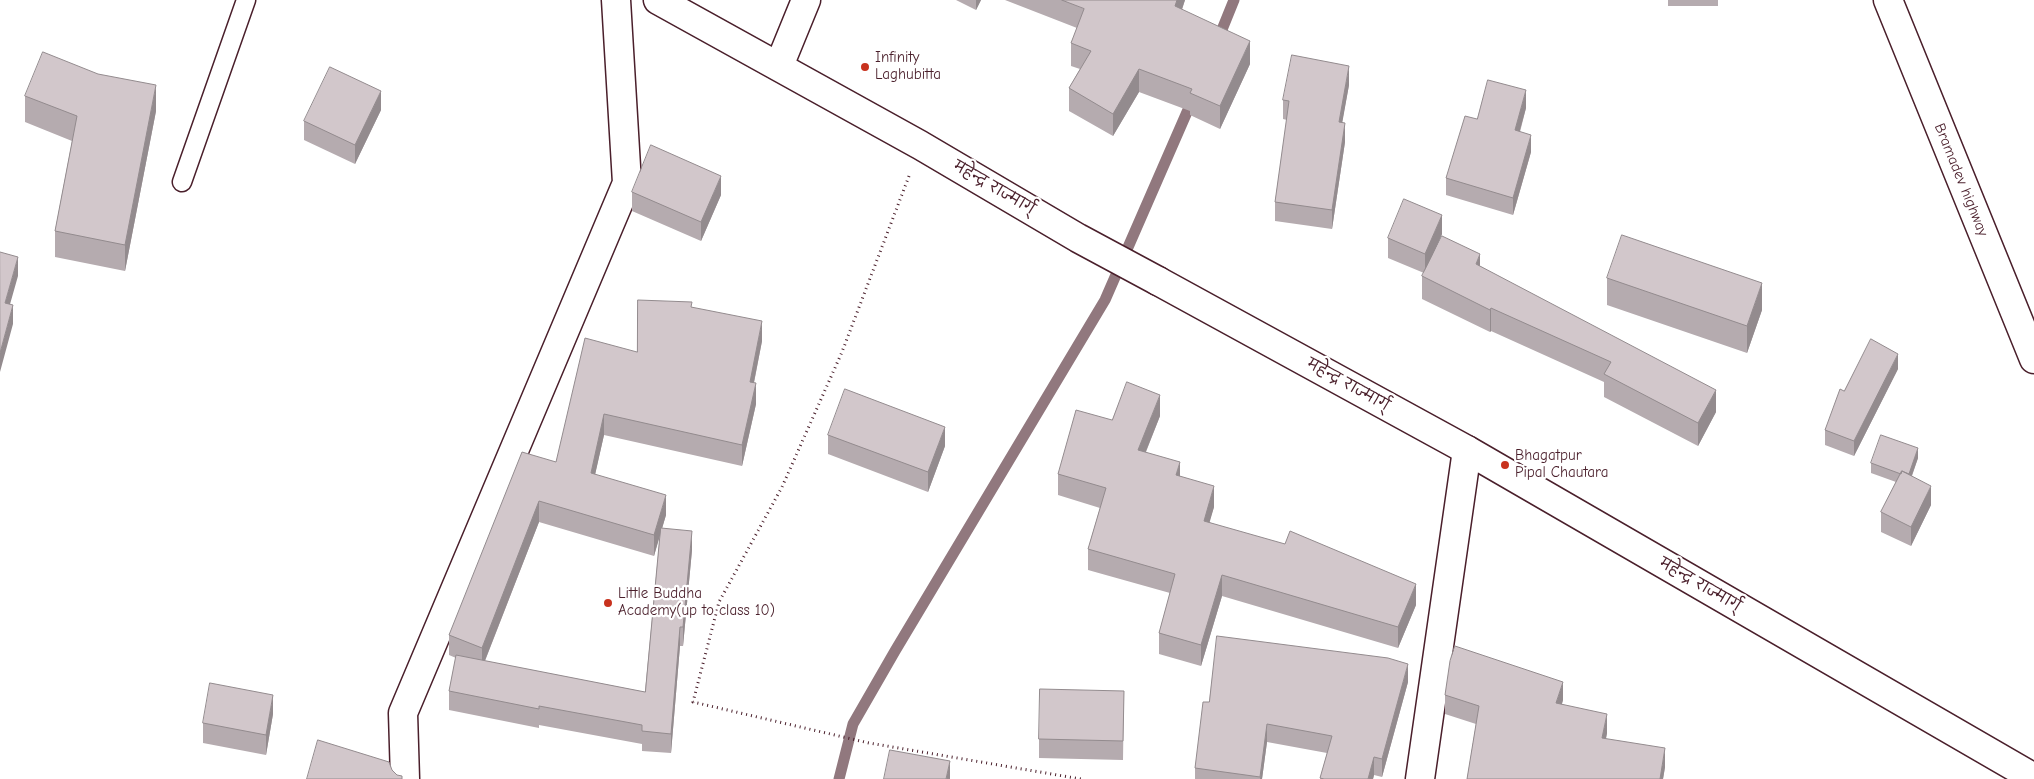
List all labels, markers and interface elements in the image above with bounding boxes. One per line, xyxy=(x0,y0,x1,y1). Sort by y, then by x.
place label: Infinity Laghubitta xyxy=(875,49,941,84)
marker: Infinity Laghubitta xyxy=(859,61,871,73)
street label: Bramadev highway xyxy=(1930,121,1992,239)
street label: महेन्द्र राज्मार्ग् xyxy=(950,157,1038,219)
street label: महेन्द्र राज्मार्ग् xyxy=(1304,355,1392,415)
place label: Bhagatpur Pipal Chautara xyxy=(1515,447,1608,482)
marker: Bhagatpur Pipal Chautara xyxy=(1499,459,1511,471)
street label: महेन्द्र राज्मार्ग् xyxy=(1656,554,1744,616)
place label: Little Buddha Academy(up to class 10) xyxy=(618,585,775,620)
marker: Little Buddha Academy(up to class 10) xyxy=(602,597,614,609)

